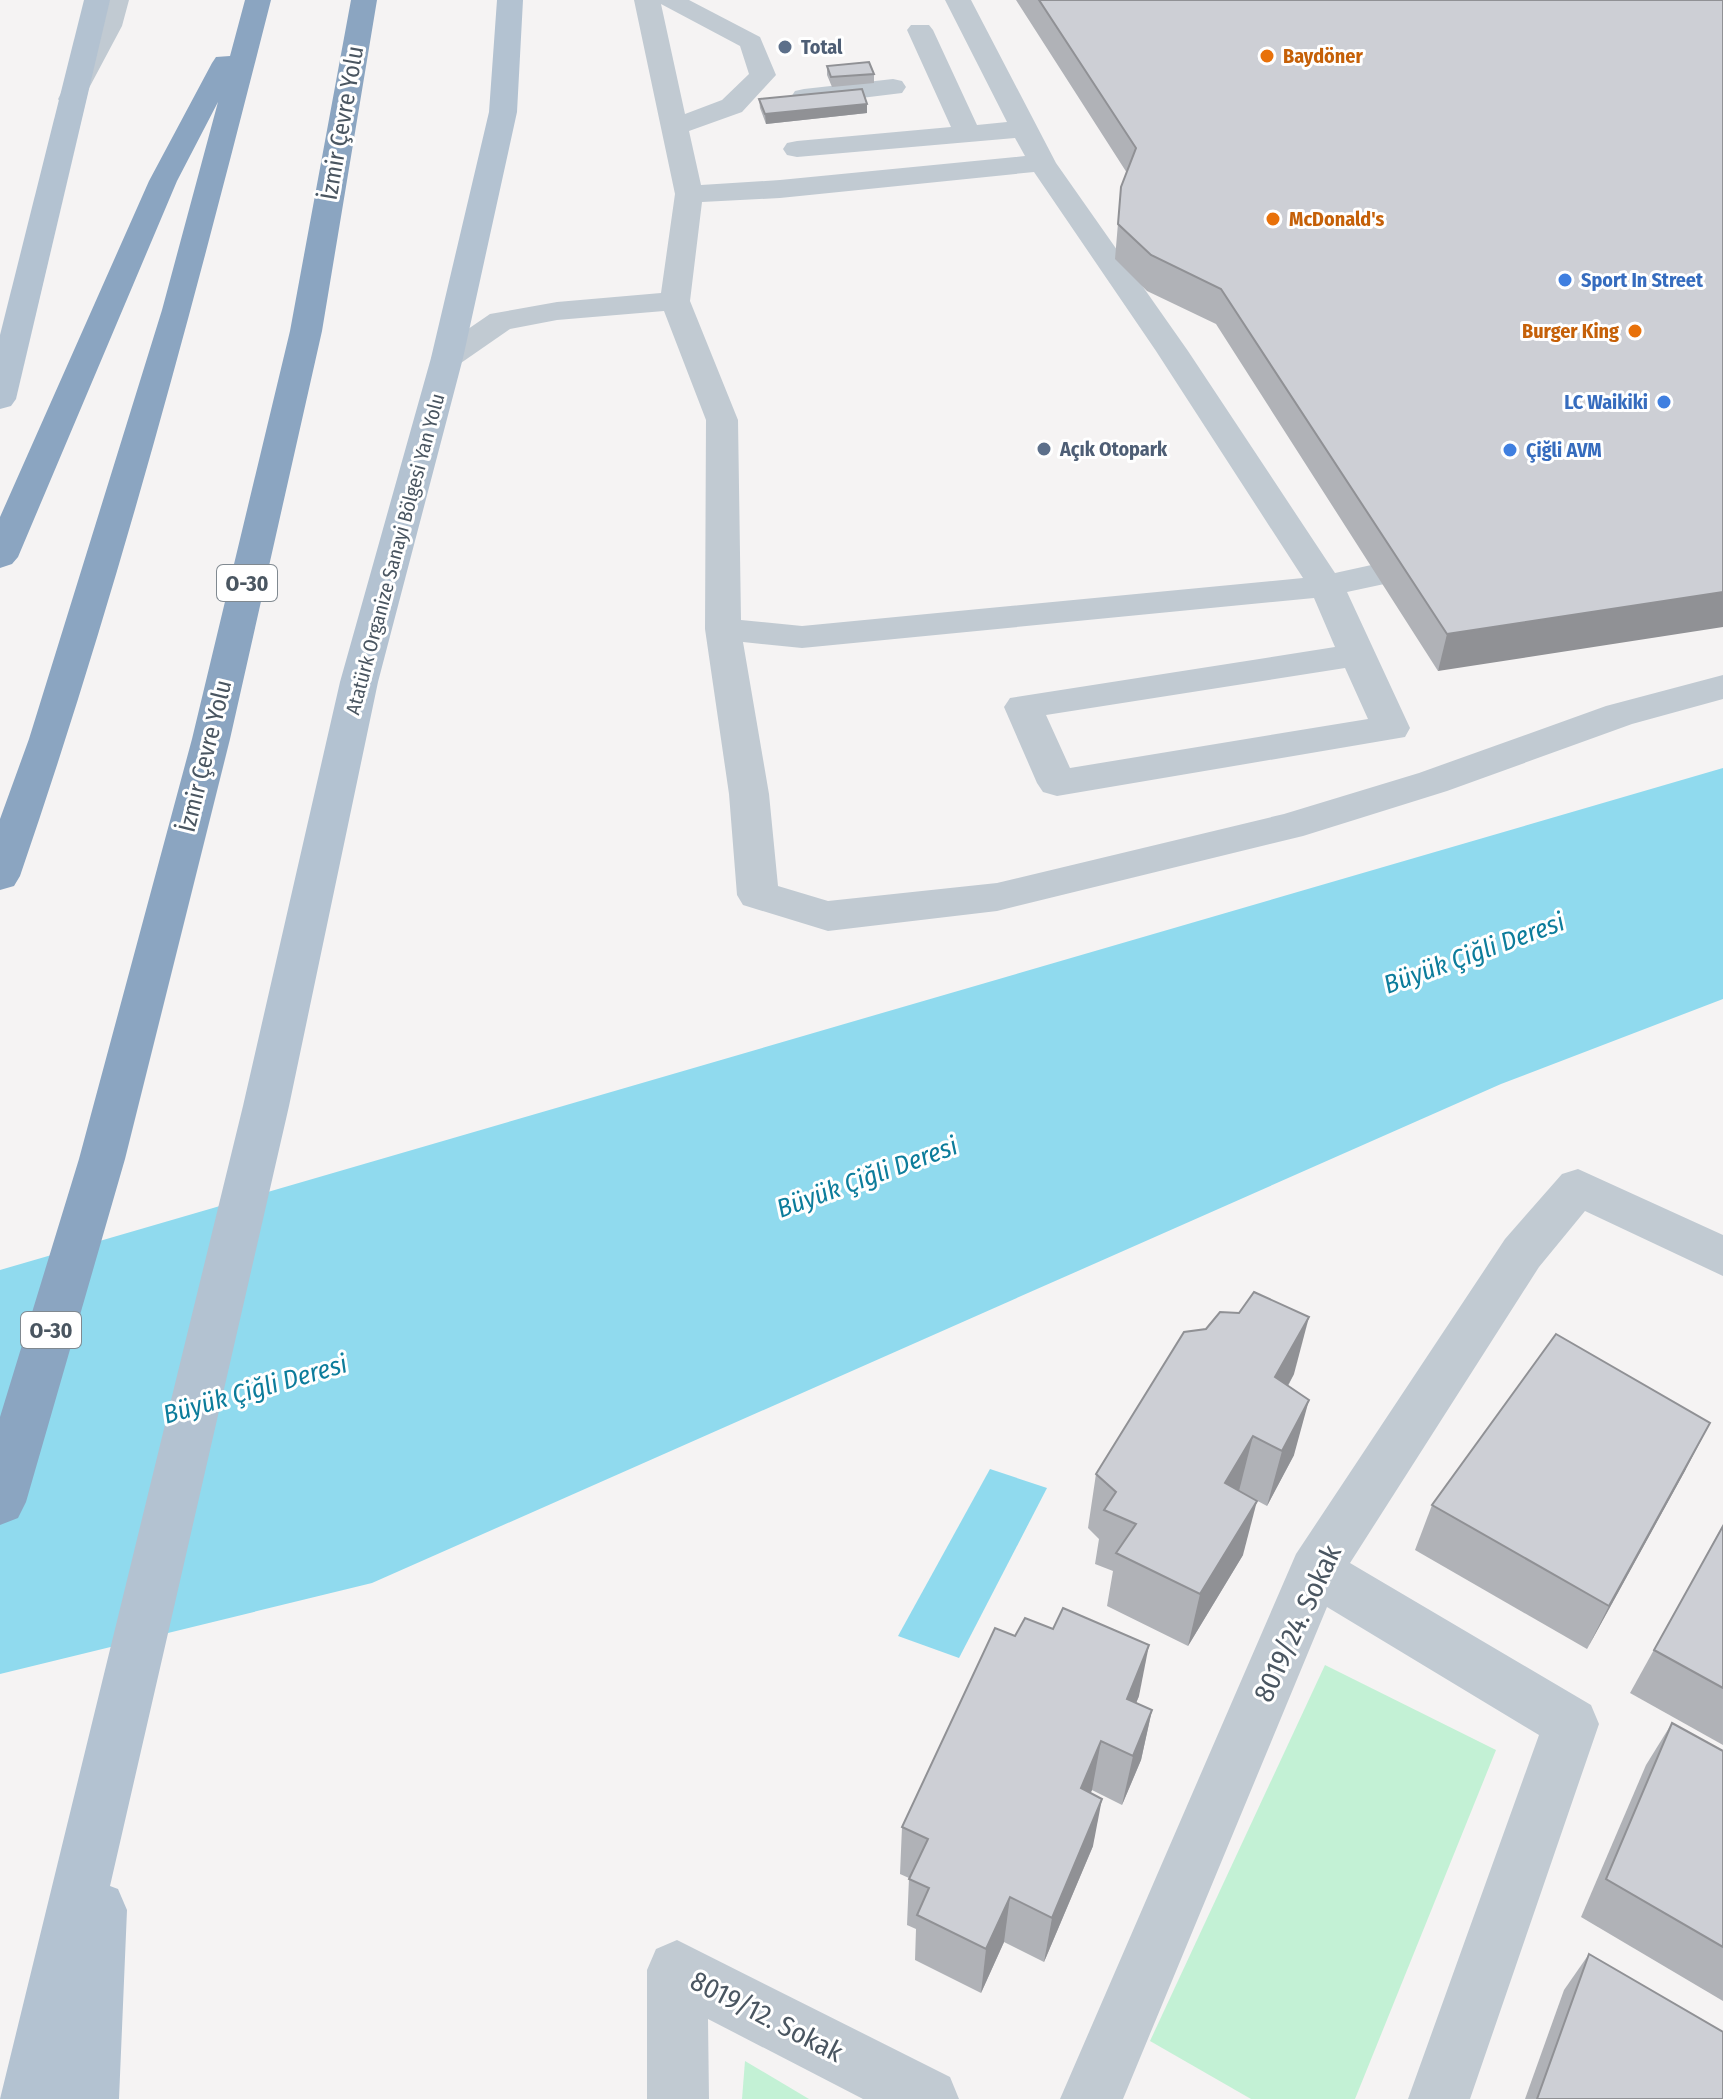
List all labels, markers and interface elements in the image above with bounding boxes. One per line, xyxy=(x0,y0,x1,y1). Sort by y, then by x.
place label: Total xyxy=(801,35,843,59)
marker: Total xyxy=(776,38,794,56)
street label: İzmir Çevre Yolu xyxy=(315,44,369,202)
place label: Baydöner xyxy=(1283,44,1363,68)
marker: Baydöner xyxy=(1258,47,1276,65)
place label: McDonald's xyxy=(1289,207,1384,231)
marker: McDonald's xyxy=(1264,210,1282,228)
place label: Sport In Street xyxy=(1581,268,1704,292)
marker: Sport In Street xyxy=(1556,271,1574,289)
place label: Burger King xyxy=(1522,319,1619,343)
marker: Burger King xyxy=(1626,322,1644,340)
place label: LC Waikiki xyxy=(1564,390,1648,414)
street label: Atatürk Organize Sanayi Bölgesi Yan Yolu xyxy=(340,391,450,717)
marker: LC Waikiki xyxy=(1655,393,1673,411)
place label: Açık Otopark xyxy=(1059,437,1168,461)
place label: Çiğli AVM xyxy=(1526,438,1602,463)
marker: Açık Otopark xyxy=(1035,440,1053,458)
marker: Çiğli AVM xyxy=(1501,441,1519,459)
road number: O-30 xyxy=(217,565,277,601)
street label: İzmir Çevre Yolu xyxy=(173,677,237,835)
water label: Büyük Çiğli Deresi xyxy=(1380,906,1569,1001)
water label: Büyük Çiğli Deresi xyxy=(773,1130,962,1225)
road number: O-30 xyxy=(21,1312,81,1348)
water label: Büyük Çiğli Deresi xyxy=(160,1348,351,1431)
street label: 8019/24. Sokak xyxy=(1247,1539,1349,1707)
street label: 8019/12. Sokak xyxy=(685,1964,849,2069)

